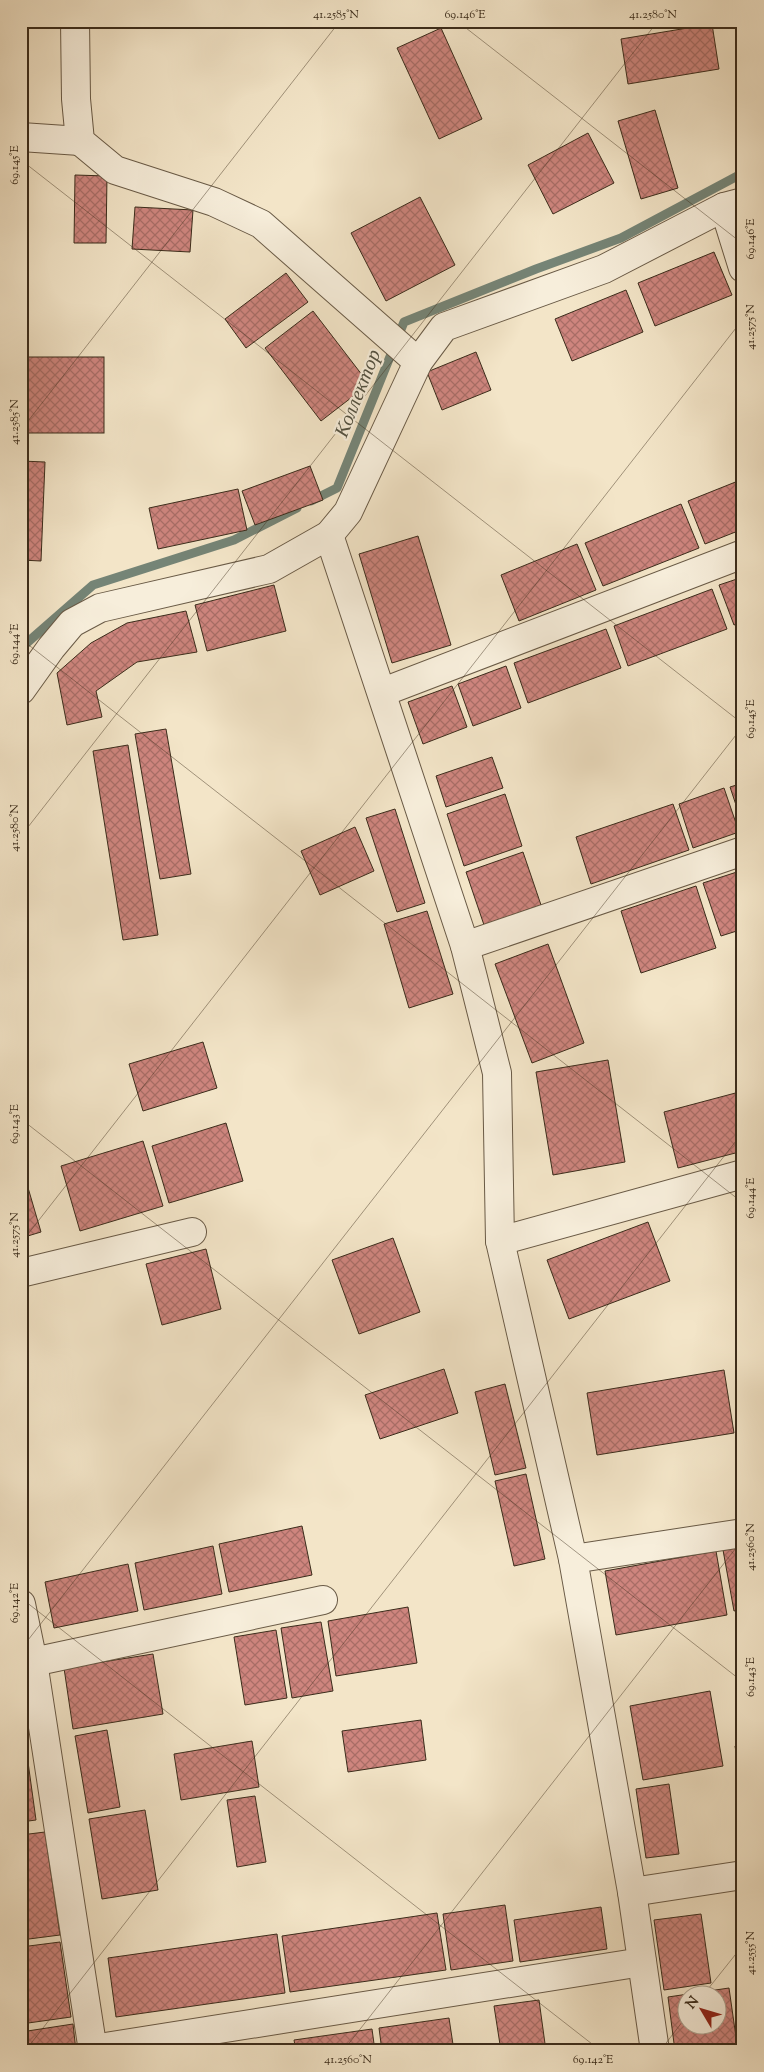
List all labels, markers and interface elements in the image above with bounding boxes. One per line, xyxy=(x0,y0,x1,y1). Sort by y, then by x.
text: 41.2585°N xyxy=(313,6,359,24)
text: 69.146°E xyxy=(444,6,486,24)
text: 41.2580°N xyxy=(629,6,677,24)
text: 69.145°E xyxy=(6,145,24,185)
text: 69.146°E xyxy=(742,218,760,260)
text: 41.2575°N xyxy=(742,304,760,350)
water label: Коллектор xyxy=(328,346,390,443)
text: 41.2585°N xyxy=(6,399,24,445)
text: 69.144°E xyxy=(6,623,24,665)
text: 69.145°E xyxy=(742,699,760,739)
text: 41.2580°N xyxy=(6,804,24,852)
text: 69.143°E xyxy=(6,1103,24,1144)
text: 69.144°E xyxy=(742,1177,760,1219)
text: 41.2575°N xyxy=(6,1212,24,1258)
text: 41.2560°N xyxy=(742,1523,760,1571)
text: 69.142°E xyxy=(6,1582,24,1623)
text: 69.143°E xyxy=(742,1656,760,1697)
text: 41.2555°N xyxy=(742,1931,760,1975)
north arrow xyxy=(676,1984,726,2034)
text: N xyxy=(682,1993,705,2014)
text: 41.2560°N xyxy=(324,2051,372,2069)
text: 69.142°E xyxy=(573,2051,614,2069)

